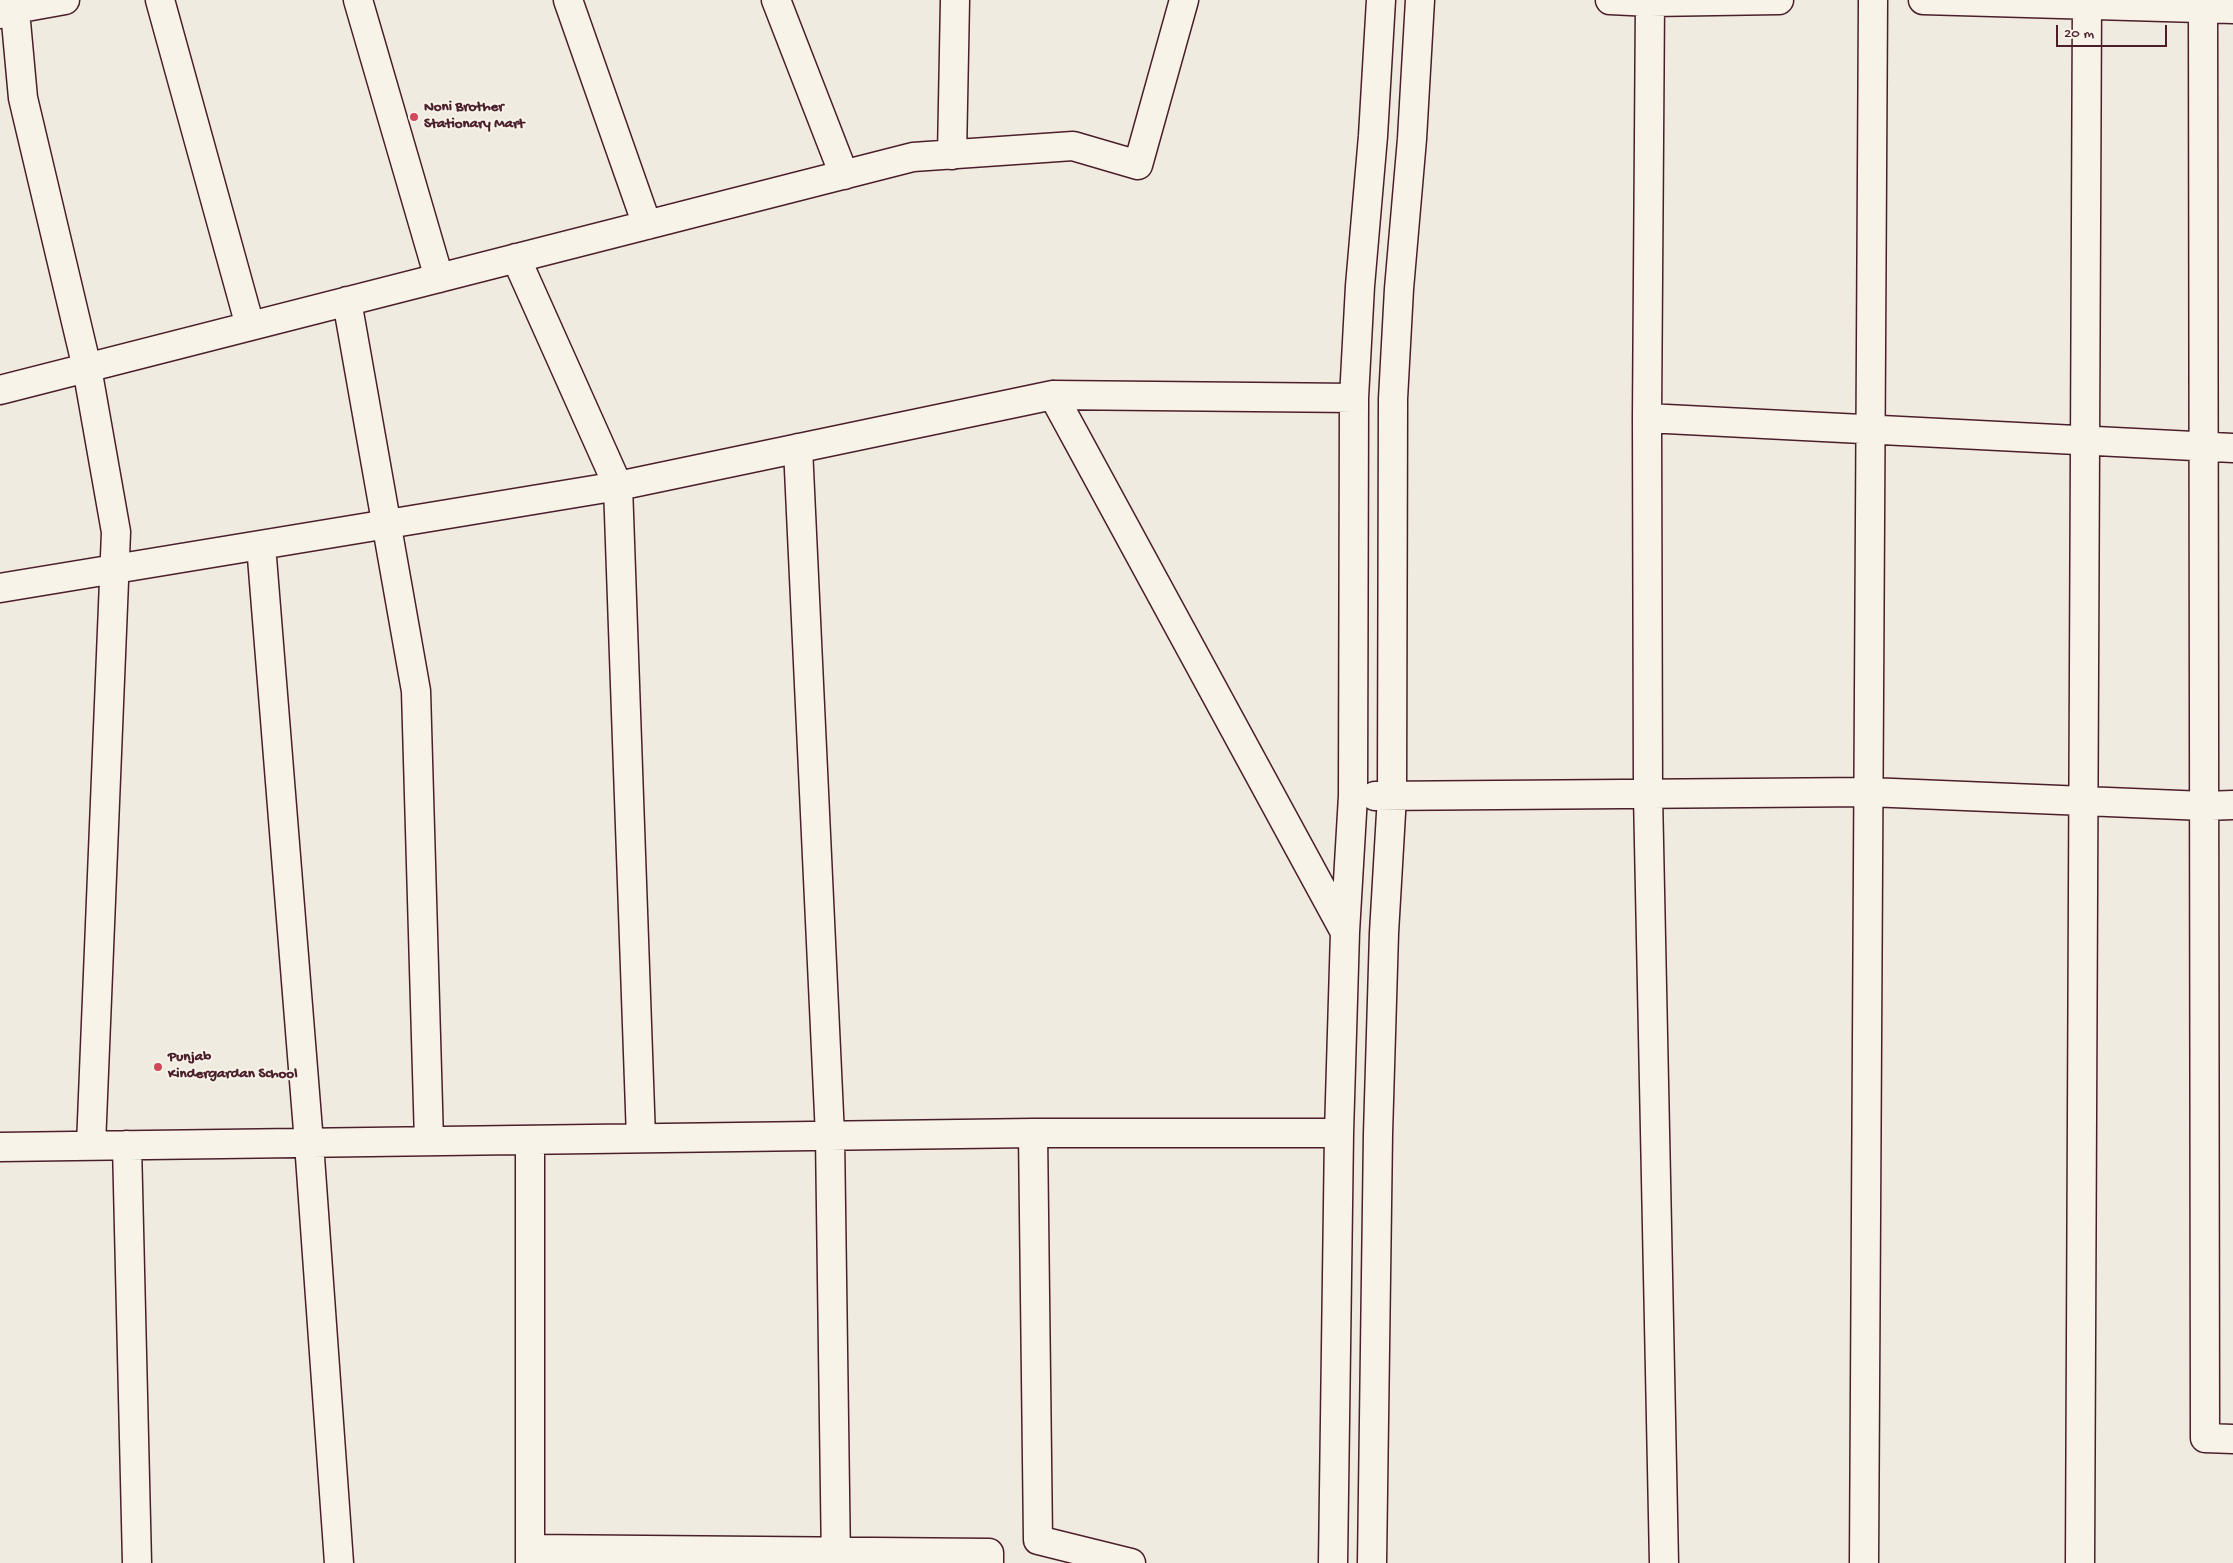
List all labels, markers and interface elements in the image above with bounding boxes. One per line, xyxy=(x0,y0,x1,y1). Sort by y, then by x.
scale bar xyxy=(2058,15,2169,47)
text: 20 m xyxy=(2064,25,2094,43)
place label: Noni Brother Stationary Mart xyxy=(424,99,524,134)
marker: Noni Brother Stationary Mart xyxy=(408,111,420,123)
place label: Punjab Kindergardan School xyxy=(168,1049,297,1084)
marker: Punjab Kindergardan School xyxy=(152,1061,164,1073)

